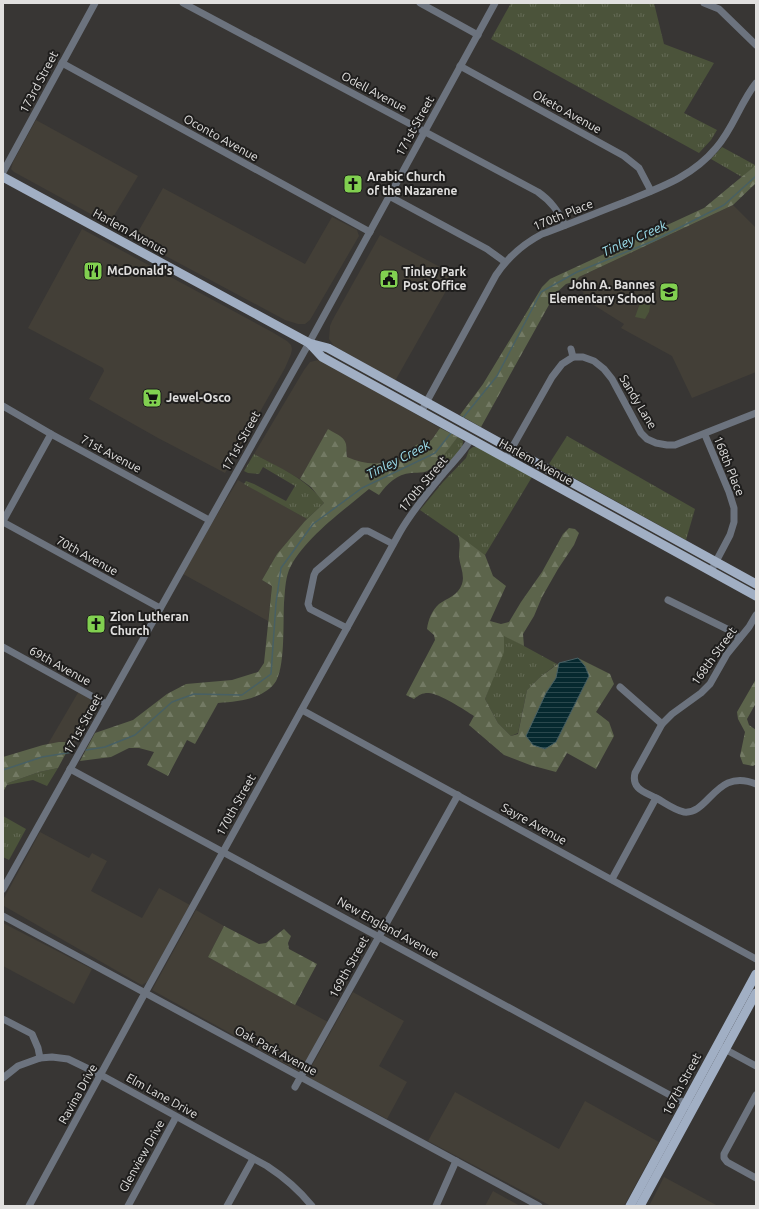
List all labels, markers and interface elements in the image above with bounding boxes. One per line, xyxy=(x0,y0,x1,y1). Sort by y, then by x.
street label: 173rd Street xyxy=(17,48,60,115)
street label: Odell Avenue xyxy=(339,69,409,114)
street label: Oketo Avenue xyxy=(531,87,604,136)
street label: 171st Street xyxy=(393,93,436,158)
street label: Oconto Avenue xyxy=(182,112,261,164)
place label: Arabic Church of the Nazarene xyxy=(367,170,457,197)
church icon: Arabic Church of the Nazarene xyxy=(342,173,364,195)
street label: 170th Place xyxy=(531,197,595,232)
street label: Harlem Avenue xyxy=(91,206,169,257)
water label: Tinley Creek xyxy=(599,217,669,259)
restaurant icon: McDonald's xyxy=(82,260,104,282)
place label: McDonald's xyxy=(107,264,173,277)
place label: Tinley Park Post Office xyxy=(403,265,467,292)
public building icon: Tinley Park Post Office xyxy=(378,268,400,290)
place label: John A. Bannes Elementary School xyxy=(549,278,655,305)
school or university icon: John A. Bannes Elementary School xyxy=(658,281,680,303)
street label: Sandy Lane xyxy=(617,372,660,431)
supermarket icon: Jewel-Osco xyxy=(141,387,163,409)
place label: Jewel-Osco xyxy=(166,391,231,404)
street label: 171st Street xyxy=(219,408,262,473)
street label: 71st Avenue xyxy=(79,432,144,475)
street label: 168th Place xyxy=(712,434,747,498)
street label: Harlem Avenue xyxy=(497,436,575,487)
water label: Tinley Creek xyxy=(364,437,432,481)
street label: 170th Street xyxy=(396,453,450,514)
street label: 70th Avenue xyxy=(54,533,120,578)
place label: Zion Lutheran Church xyxy=(110,610,189,637)
church icon: Zion Lutheran Church xyxy=(85,613,107,635)
street label: 168th Street xyxy=(688,624,739,687)
street label: 69th Avenue xyxy=(27,643,93,688)
street label: 171st Street xyxy=(61,691,104,756)
street label: 170th Street xyxy=(213,772,258,838)
street label: Sayre Avenue xyxy=(499,800,569,847)
street label: New England Avenue xyxy=(335,894,441,961)
street label: 169th Street xyxy=(326,934,371,1000)
street label: Oak Park Avenue xyxy=(233,1023,320,1078)
street label: 167th Street xyxy=(660,1050,703,1117)
street label: Ravina Drive xyxy=(56,1062,99,1126)
street label: Elm Lane Drive xyxy=(124,1071,200,1121)
street label: Glenview Drive xyxy=(116,1117,167,1194)

